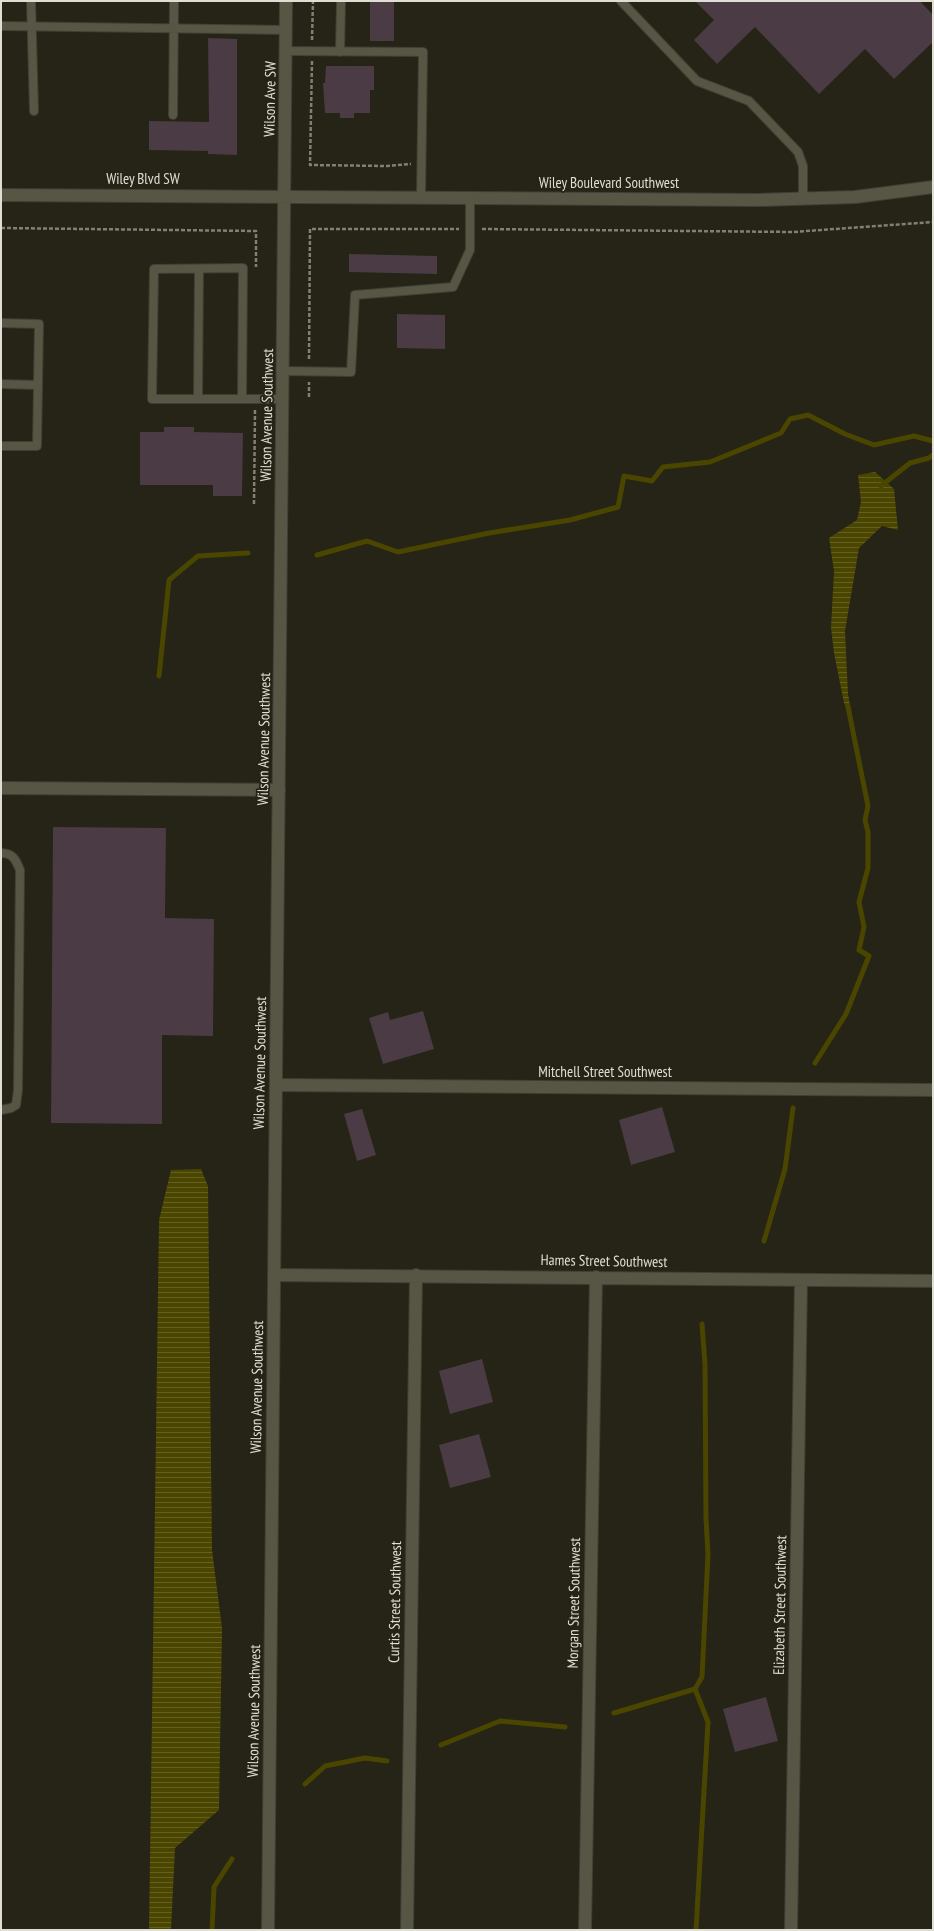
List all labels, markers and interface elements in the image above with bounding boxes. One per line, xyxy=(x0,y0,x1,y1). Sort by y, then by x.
street label: Wilson Ave SW xyxy=(259,61,280,137)
street label: Wiley Blvd SW xyxy=(106,169,180,188)
street label: Wiley Boulevard Southwest xyxy=(539,173,679,192)
street label: Wilson Avenue Southwest xyxy=(256,348,277,482)
street label: Wilson Avenue Southwest xyxy=(253,672,274,806)
street label: Wilson Avenue Southwest xyxy=(249,996,270,1130)
street label: Mitchell Street Southwest xyxy=(538,1062,672,1081)
street label: Hames Street Southwest xyxy=(540,1250,668,1271)
street label: Wilson Avenue Southwest xyxy=(246,1320,267,1454)
street label: Elizabeth Street Southwest xyxy=(769,1535,790,1675)
street label: Morgan Street Southwest xyxy=(563,1537,584,1669)
street label: Curtis Street Southwest xyxy=(384,1541,405,1663)
street label: Wilson Avenue Southwest xyxy=(243,1644,264,1778)

